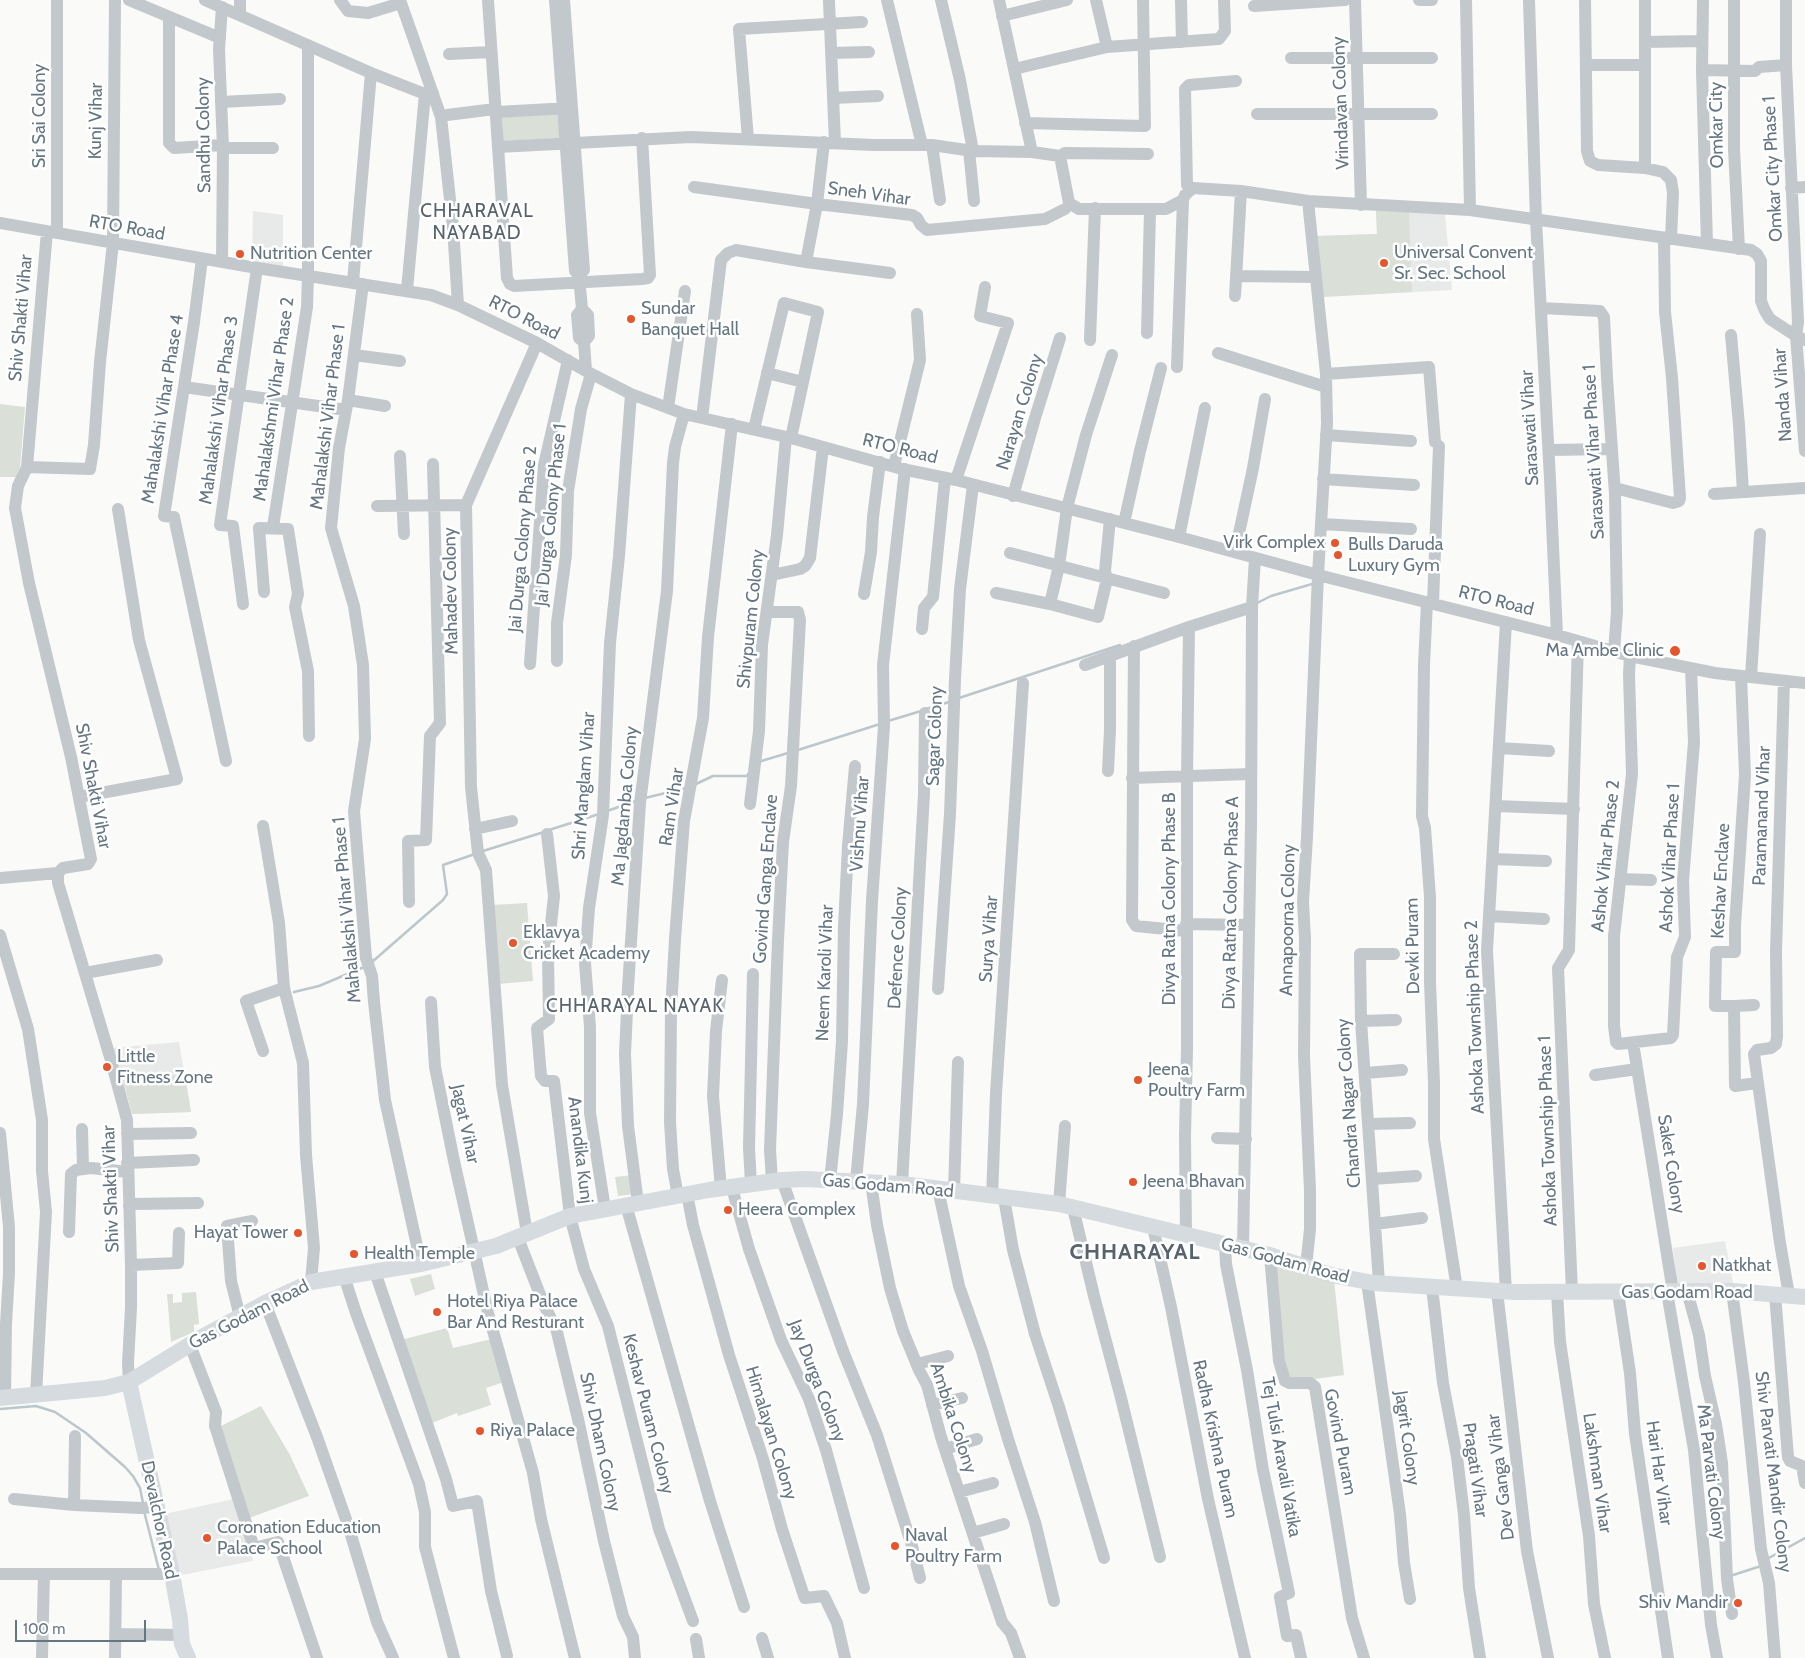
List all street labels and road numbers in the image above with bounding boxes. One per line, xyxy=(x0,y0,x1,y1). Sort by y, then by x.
street label: Vrindavan Colony xyxy=(1328,36,1354,170)
street label: Sri Sai Colony xyxy=(29,64,51,168)
street label: Sandhu Colony xyxy=(192,77,216,193)
street label: Kunj Vihar xyxy=(85,82,107,160)
street label: Omkar City xyxy=(1705,82,1729,168)
street label: Omkar City Phase 1 xyxy=(1758,96,1788,242)
street label: Sneh Vihar xyxy=(826,178,912,210)
street label: RTO Road xyxy=(87,211,167,245)
street label: Shiv Shakti Vihar xyxy=(5,254,37,382)
street label: RTO Road xyxy=(485,291,563,345)
street label: Mahalakshmi Vihar Phase 2 xyxy=(249,296,299,502)
street label: Mahalakshi Vihar Phase 4 xyxy=(137,313,189,505)
street label: Mahalakshi Vihar Phase 3 xyxy=(195,314,243,506)
street label: Mahalakshi Vihar Phase 1 xyxy=(306,323,350,511)
street label: Nanda Vihar xyxy=(1769,348,1797,442)
street label: Narayan Colony xyxy=(992,351,1048,473)
street label: Saraswati Vihar Phase 1 xyxy=(1579,364,1609,540)
street label: Saraswati Vihar xyxy=(1516,370,1544,486)
street label: Jai Durga Colony Phase 1 xyxy=(531,423,571,607)
street label: RTO Road xyxy=(860,429,940,469)
street label: Jai Durga Colony Phase 2 xyxy=(504,445,542,633)
street label: Mahadev Colony xyxy=(439,527,463,655)
street label: Shivpuram Colony xyxy=(733,548,769,690)
street label: RTO Road xyxy=(1456,581,1536,621)
street label: Sagar Colony xyxy=(922,686,948,786)
street label: Shri Manglam Vihar xyxy=(568,711,600,861)
street label: Shiv Shakti Vihar xyxy=(70,721,116,851)
street label: Ma Jagdamba Colony xyxy=(607,725,643,887)
street label: Paramanand Vihar xyxy=(1749,746,1775,886)
street label: Ram Vihar xyxy=(655,766,689,848)
street label: Vishnu Vihar xyxy=(846,775,874,873)
street label: Ashok Vihar Phase 2 xyxy=(1587,779,1625,933)
street label: Ashok Vihar Phase 1 xyxy=(1655,783,1685,933)
street label: Divya Ratna Colony Phase B xyxy=(1159,792,1181,1006)
street label: Govind Ganga Enclave xyxy=(749,794,783,964)
street label: Divya Ratna Colony Phase A xyxy=(1218,796,1244,1010)
street label: Mahalakshi Vihar Phase 1 xyxy=(328,816,366,1004)
street label: Keshav Enclave xyxy=(1707,823,1735,939)
street label: Annapoorna Colony xyxy=(1276,844,1300,996)
street label: Defence Colony xyxy=(884,886,912,1010)
street label: Surya Vihar xyxy=(975,895,1003,983)
street label: Devki Puram xyxy=(1401,898,1425,994)
street label: Neem Karoli Vihar xyxy=(812,904,838,1042)
street label: Ashoka Township Phase 2 xyxy=(1461,920,1489,1114)
street label: Chandra Nagar Colony xyxy=(1332,1017,1366,1189)
street label: Ashoka Township Phase 1 xyxy=(1534,1036,1562,1226)
street label: Jagat Vihar xyxy=(446,1083,484,1165)
street label: Anandika Kunj xyxy=(563,1095,597,1205)
street label: Saket Colony xyxy=(1653,1113,1689,1215)
street label: Shiv Shakti Vihar xyxy=(98,1125,124,1253)
street label: Gas Godam Road xyxy=(821,1170,955,1202)
street label: Gas Godam Road xyxy=(1219,1234,1351,1288)
street label: Gas Godam Road xyxy=(185,1275,313,1355)
street label: Gas Godam Road xyxy=(1621,1282,1753,1304)
street label: Jay Durga Colony xyxy=(784,1317,850,1445)
street label: Keshav Puram Colony xyxy=(618,1332,678,1496)
street label: Radha Krishna Puram xyxy=(1188,1358,1242,1520)
street label: Ambika Colony xyxy=(925,1360,981,1476)
street label: Himalayan Colony xyxy=(740,1364,802,1502)
street label: Shiv Dham Colony xyxy=(575,1370,625,1514)
street label: Shiv Parvati Mandir Colony xyxy=(1750,1370,1796,1574)
street label: Tej Tulsi Aravali Vatika xyxy=(1256,1375,1306,1539)
street label: Govind Puram xyxy=(1319,1387,1361,1497)
street label: Jagrit Colony xyxy=(1390,1389,1424,1487)
street label: Ma Parvati Colony xyxy=(1692,1403,1730,1541)
street label: Lakshman Vihar xyxy=(1578,1412,1616,1534)
street label: Dev Ganga Vihar xyxy=(1483,1413,1519,1541)
street label: Hari Har Vihar xyxy=(1641,1419,1677,1527)
street label: Pragati Vihar xyxy=(1458,1421,1492,1519)
street label: Devalchor Road xyxy=(136,1459,182,1581)

